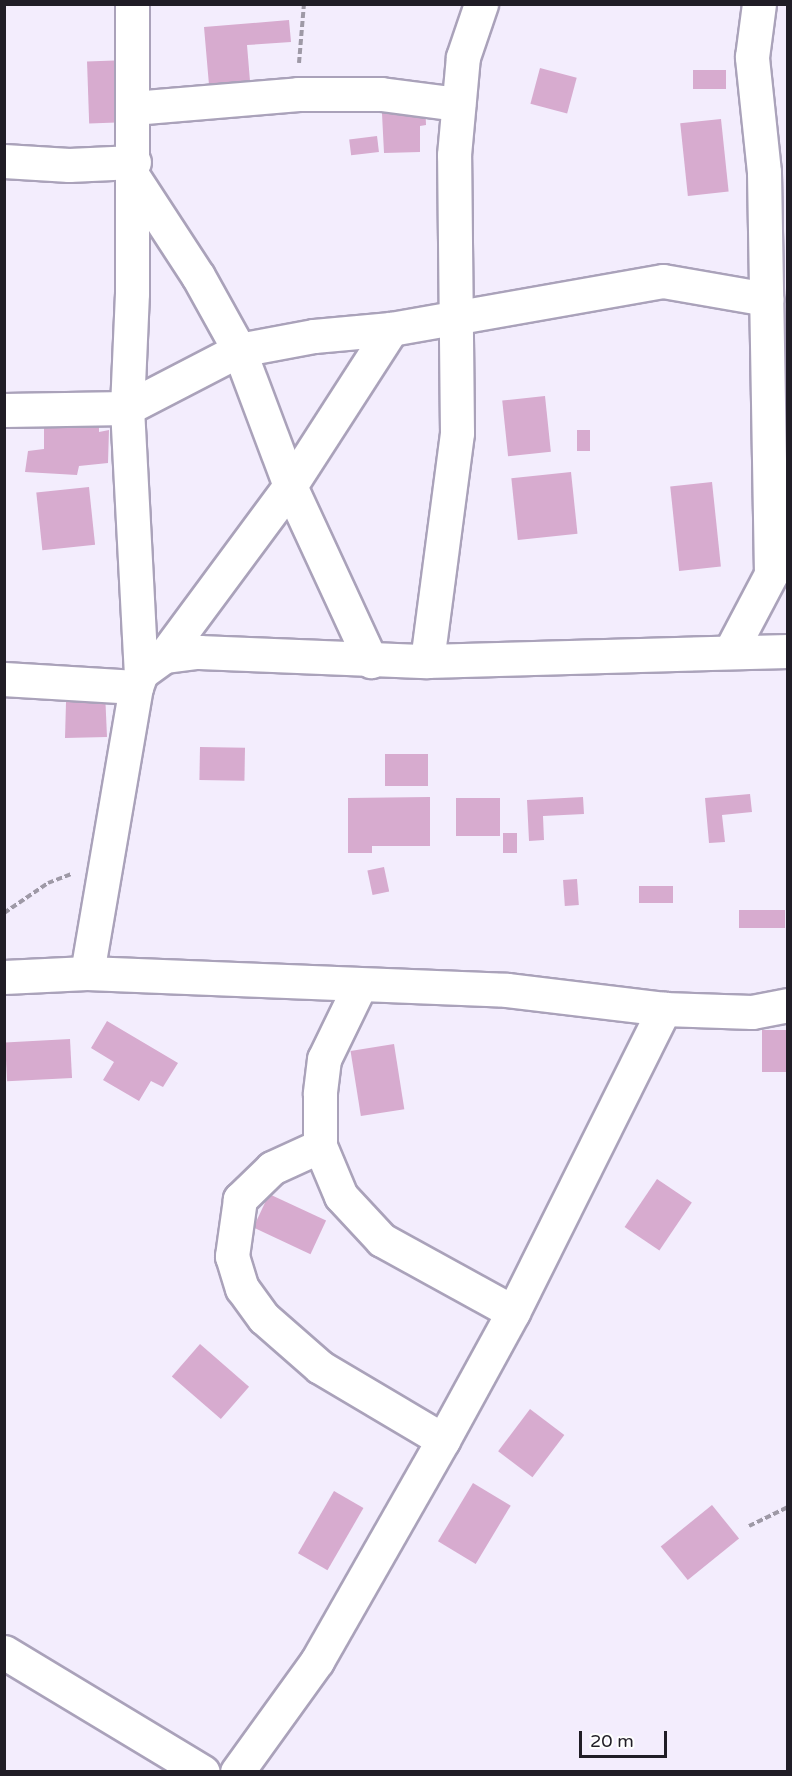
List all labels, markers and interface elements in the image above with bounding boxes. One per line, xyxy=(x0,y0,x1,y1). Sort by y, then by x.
scale bar xyxy=(582,1719,670,1757)
text: 20 m xyxy=(590,1730,634,1752)

